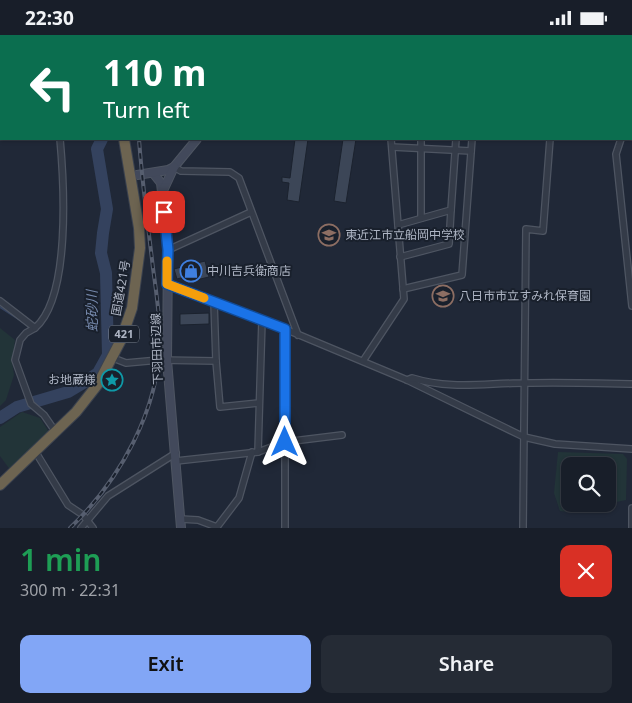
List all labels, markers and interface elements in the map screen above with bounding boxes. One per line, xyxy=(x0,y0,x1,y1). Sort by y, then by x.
text: 22:30 xyxy=(25,5,74,31)
text: 110 m xyxy=(103,49,206,96)
icon: left xyxy=(20,55,85,120)
text: Turn left xyxy=(103,94,190,124)
pin xyxy=(143,191,185,233)
icon: arrive xyxy=(150,198,178,226)
school or university icon: 東近江市立船岡中学校 xyxy=(317,223,341,247)
place label: 東近江市立船岡中学校 xyxy=(345,226,465,243)
street label: 国道421号 xyxy=(107,259,134,317)
shop icon: 中川吉兵衛商店 xyxy=(179,259,203,283)
place label: 中川吉兵衛商店 xyxy=(207,262,291,279)
school or university icon: 八日市市立すみれ保育園 xyxy=(431,284,455,308)
place label: 八日市市立すみれ保育園 xyxy=(459,287,591,304)
water label: 蛇砂川 xyxy=(82,288,101,332)
street label: 下羽田市辺線 xyxy=(147,313,166,385)
road number: 421 xyxy=(109,325,139,343)
place icon: お地蔵様 xyxy=(100,368,124,392)
place label: お地蔵様 xyxy=(48,371,96,388)
position arrow xyxy=(258,415,310,467)
map controls xyxy=(561,457,616,512)
button: search xyxy=(561,457,616,512)
text: 1 min xyxy=(20,539,101,580)
button: close xyxy=(560,545,612,597)
text: 300 m · 22:31 xyxy=(20,579,120,601)
button: Exit xyxy=(20,635,311,693)
button: Share xyxy=(321,635,612,693)

